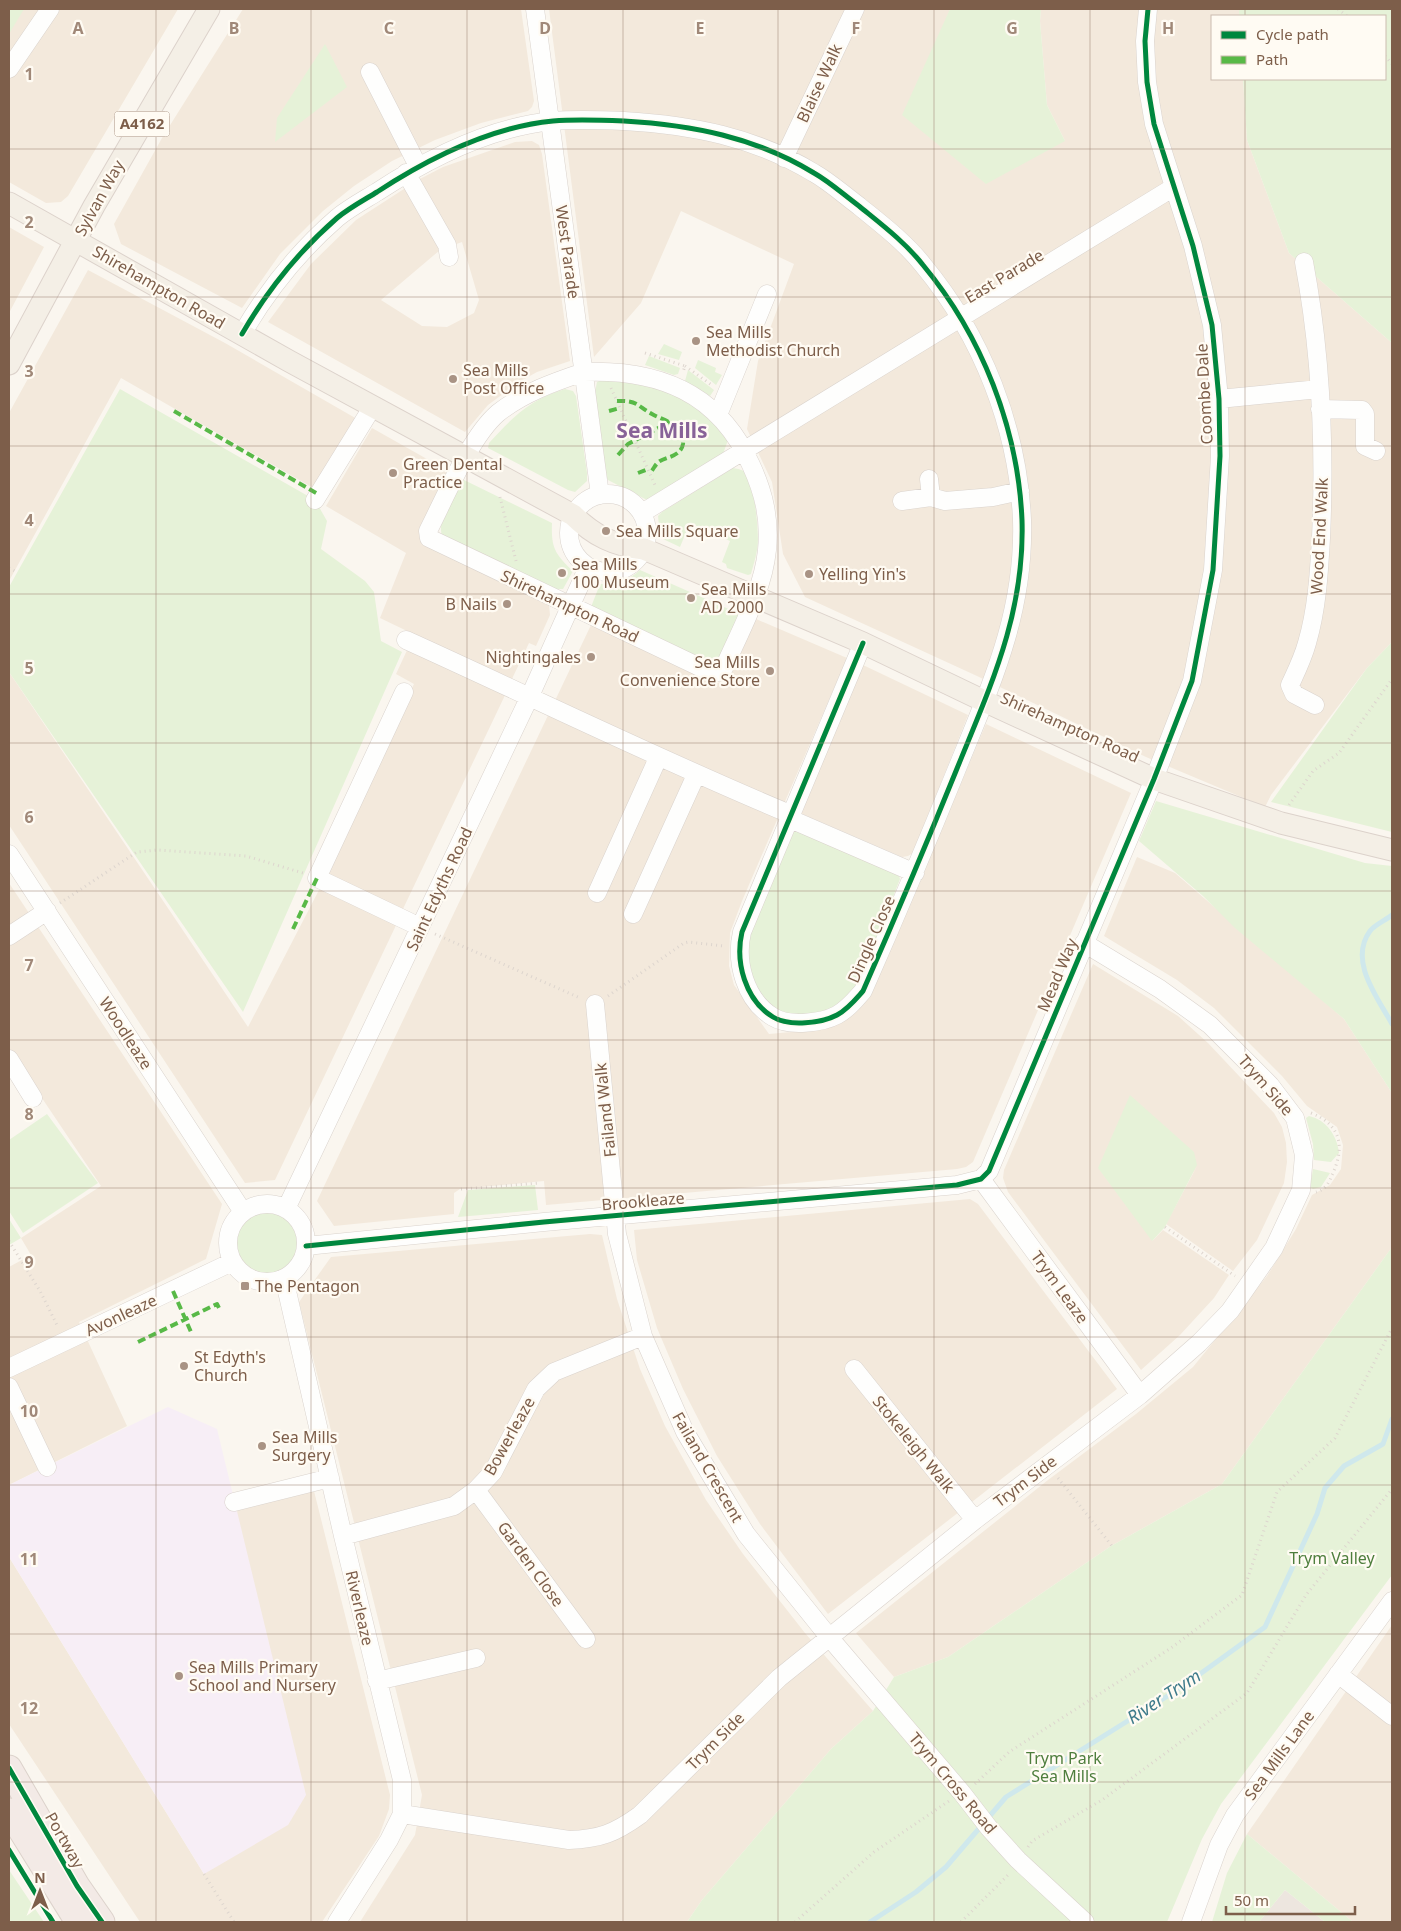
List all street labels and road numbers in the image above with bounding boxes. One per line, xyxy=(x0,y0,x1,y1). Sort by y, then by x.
street label: Blaise Walk xyxy=(791,40,847,126)
road number: A4162 xyxy=(114,112,170,136)
street label: Sylvan Way xyxy=(69,155,129,240)
street label: West Parade xyxy=(551,204,585,300)
street label: Shirehampton Road xyxy=(89,240,229,334)
street label: East Parade xyxy=(961,244,1047,308)
street label: Coombe Dale xyxy=(1190,343,1218,445)
street label: Wood End Walk xyxy=(1305,477,1333,595)
street label: Shirehampton Road xyxy=(497,564,643,648)
street label: Shirehampton Road xyxy=(997,686,1143,768)
street label: Saint Edyths Road xyxy=(401,823,477,955)
street label: Dingle Close xyxy=(842,892,900,986)
street label: Mead Way xyxy=(1032,934,1083,1015)
street label: Woodleaze xyxy=(94,992,158,1074)
street label: Trym Side xyxy=(1234,1050,1298,1120)
street label: Failand Walk xyxy=(589,1061,621,1158)
street label: Brookleaze xyxy=(601,1186,685,1216)
street label: Trym Leaze xyxy=(1026,1246,1094,1328)
street label: Avonleaze xyxy=(82,1289,160,1341)
street label: Stokeleigh Walk xyxy=(868,1391,960,1498)
street label: Bowerleaze xyxy=(478,1393,540,1479)
street label: Failand Crescent xyxy=(668,1408,749,1526)
street label: Trym Side xyxy=(989,1450,1061,1512)
street label: Garden Close xyxy=(493,1517,569,1611)
street label: Riverleaze xyxy=(341,1568,379,1648)
street label: Sea Mills Lane xyxy=(1239,1706,1319,1804)
street label: Trym Side xyxy=(681,1707,749,1775)
street label: Trym Cross Road xyxy=(904,1728,1002,1838)
street label: Portway xyxy=(40,1808,90,1873)

